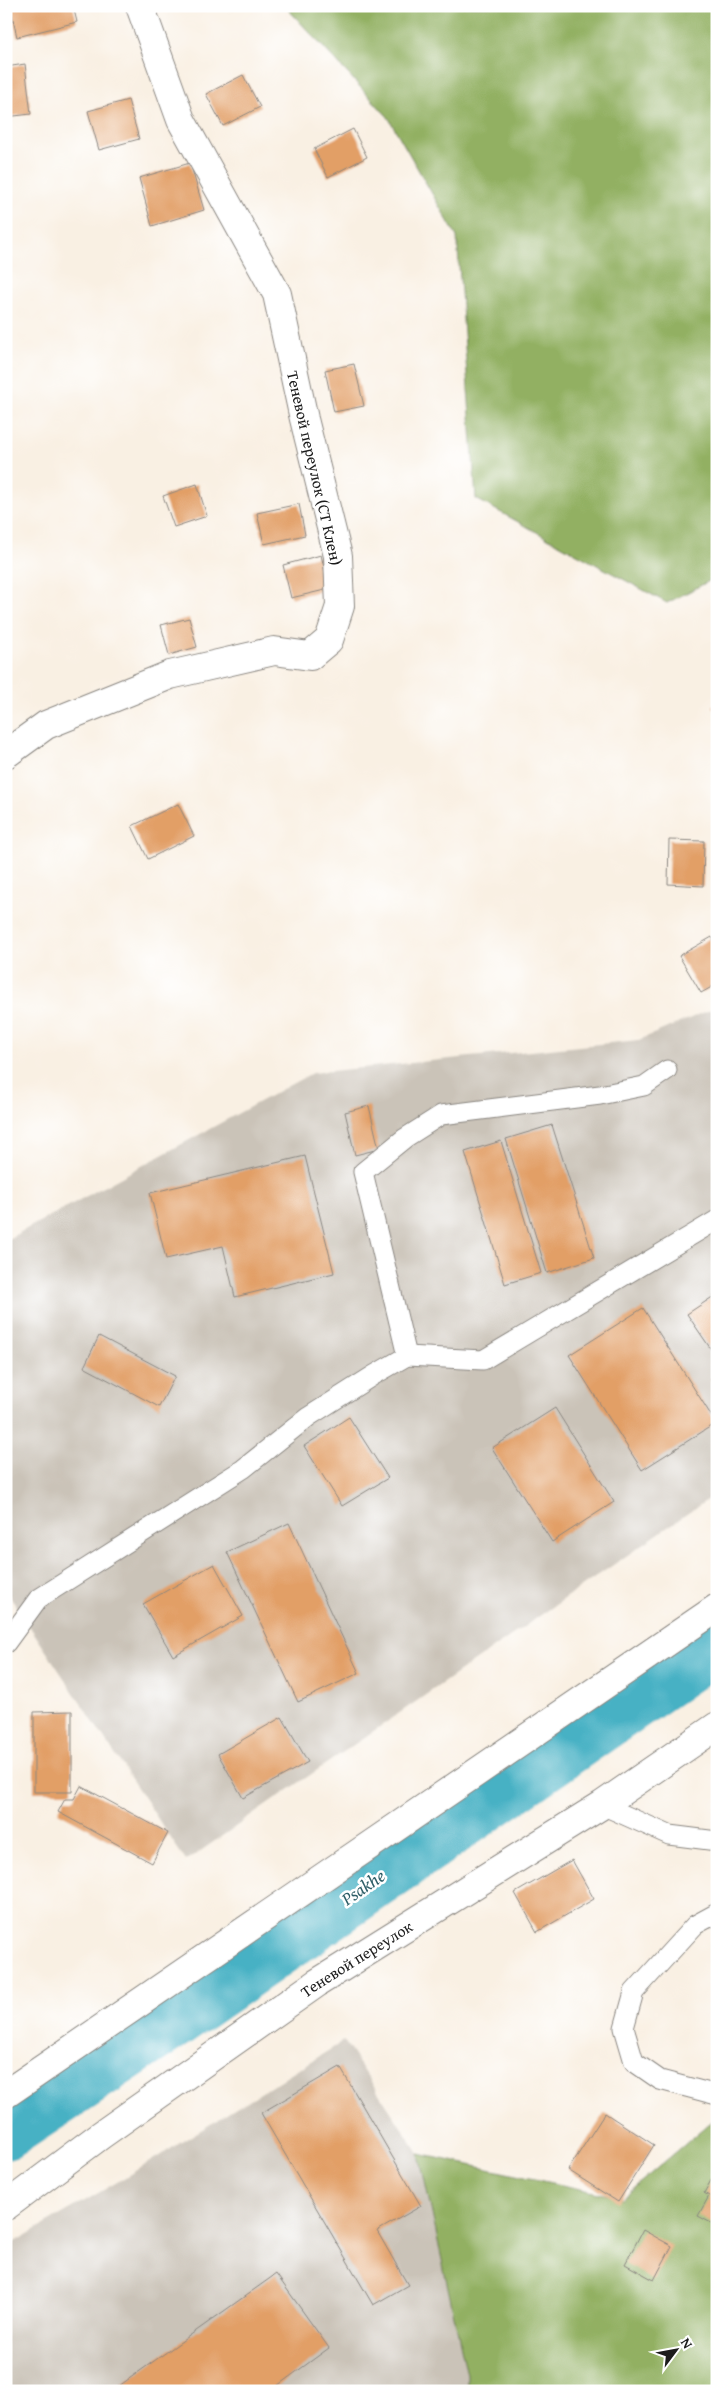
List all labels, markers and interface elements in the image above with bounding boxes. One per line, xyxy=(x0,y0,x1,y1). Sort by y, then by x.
street label: Теневой переулок (СТ Клен) xyxy=(281,368,349,568)
water label: Psakhe xyxy=(335,1862,390,1912)
street label: Теневой переулок xyxy=(295,1914,418,2003)
north arrow xyxy=(650,2324,700,2374)
text: N xyxy=(676,2334,698,2353)

